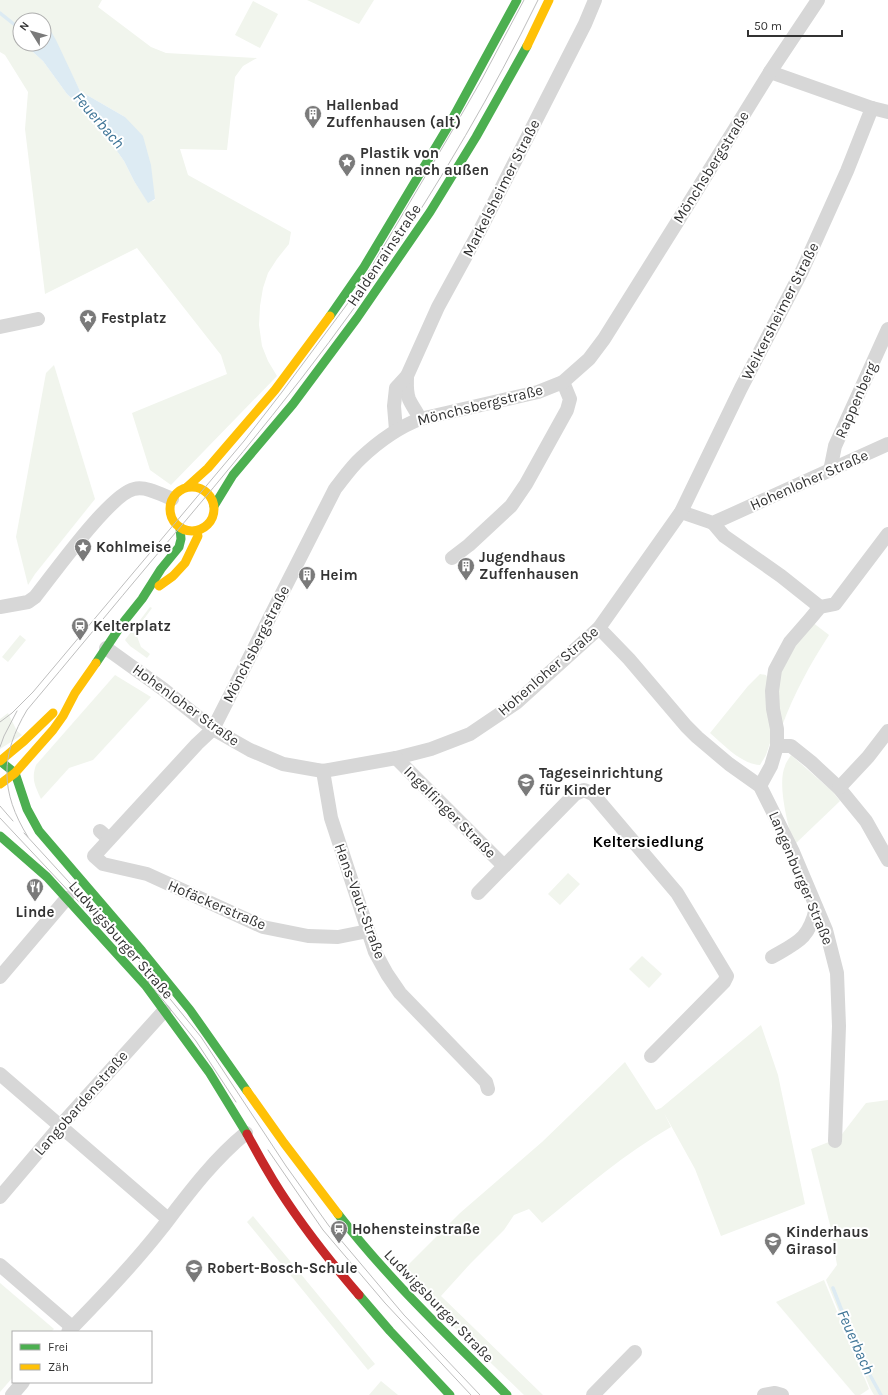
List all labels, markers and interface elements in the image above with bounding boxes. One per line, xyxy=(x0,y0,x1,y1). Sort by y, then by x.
north arrow xyxy=(12,12,52,52)
scale bar xyxy=(748,12,842,38)
text: N xyxy=(17,19,32,33)
text: 50 m xyxy=(754,19,782,33)
water label: Feuerbach xyxy=(69,88,129,152)
place label: Hallenbad Zuffenhausen (alt) xyxy=(326,96,461,131)
building icon: Hallenbad Zuffenhausen (alt) xyxy=(303,104,323,129)
street label: Mönchsbergstraße xyxy=(669,108,753,226)
street label: Markelsheimer Straße xyxy=(459,116,543,260)
place label: Plastik von innen nach außen xyxy=(360,144,489,179)
place icon: Plastik von innen nach außen xyxy=(337,152,357,177)
street label: Haldenrainstraße xyxy=(343,200,425,310)
street label: Weikersheimer Straße xyxy=(738,239,822,383)
place icon: Festplatz xyxy=(78,308,98,333)
place label: Festplatz xyxy=(101,309,166,327)
street label: Rappenberg xyxy=(831,358,881,441)
street label: Mönchsbergstraße xyxy=(415,381,545,429)
street label: Hohenloher Straße xyxy=(747,446,871,514)
place icon: Kohlmeise xyxy=(73,537,93,562)
place label: Kohlmeise xyxy=(96,538,171,556)
place label: Jugendhaus Zuffenhausen xyxy=(479,548,579,583)
building icon: Jugendhaus Zuffenhausen xyxy=(456,556,476,581)
building icon: Heim xyxy=(297,565,317,590)
place label: Heim xyxy=(320,566,358,584)
street label: Mönchsbergstraße xyxy=(219,582,293,706)
station icon: Kelterplatz xyxy=(70,616,90,641)
place label: Kelterplatz xyxy=(93,617,171,635)
street label: Hohenloher Straße xyxy=(494,622,602,720)
street label: Hohenloher Straße xyxy=(129,660,243,750)
street label: Ingelfinger Straße xyxy=(400,762,500,862)
place label: Tageseinrichtung für Kinder xyxy=(539,764,663,799)
school or university icon: Tageseinrichtung für Kinder xyxy=(516,772,536,797)
street label: Langenburger Straße xyxy=(765,809,837,947)
district label: Keltersiedlung xyxy=(592,832,704,851)
street label: Hans-Vaut-Straße xyxy=(331,841,389,961)
street label: Hofäckerstraße xyxy=(165,876,269,934)
restaurant icon: Linde xyxy=(25,877,45,902)
street label: Ludwigsburger Straße xyxy=(65,877,177,1003)
place label: Linde xyxy=(16,903,54,921)
street label: Langobardenstraße xyxy=(30,1047,132,1159)
station icon: Hohensteinstraße xyxy=(329,1219,349,1244)
place label: Hohensteinstraße xyxy=(352,1220,480,1238)
place label: Kinderhaus Girasol xyxy=(786,1223,869,1258)
school or university icon: Kinderhaus Girasol xyxy=(763,1231,783,1256)
street label: Ludwigsburger Straße xyxy=(380,1246,498,1366)
school or university icon: Robert-Bosch-Schule xyxy=(184,1258,204,1283)
place label: Robert-Bosch-Schule xyxy=(207,1259,358,1277)
water label: Feuerbach xyxy=(833,1307,879,1377)
legend xyxy=(12,1331,152,1383)
text: Frei xyxy=(48,1340,68,1354)
text: Zäh xyxy=(48,1360,69,1374)

